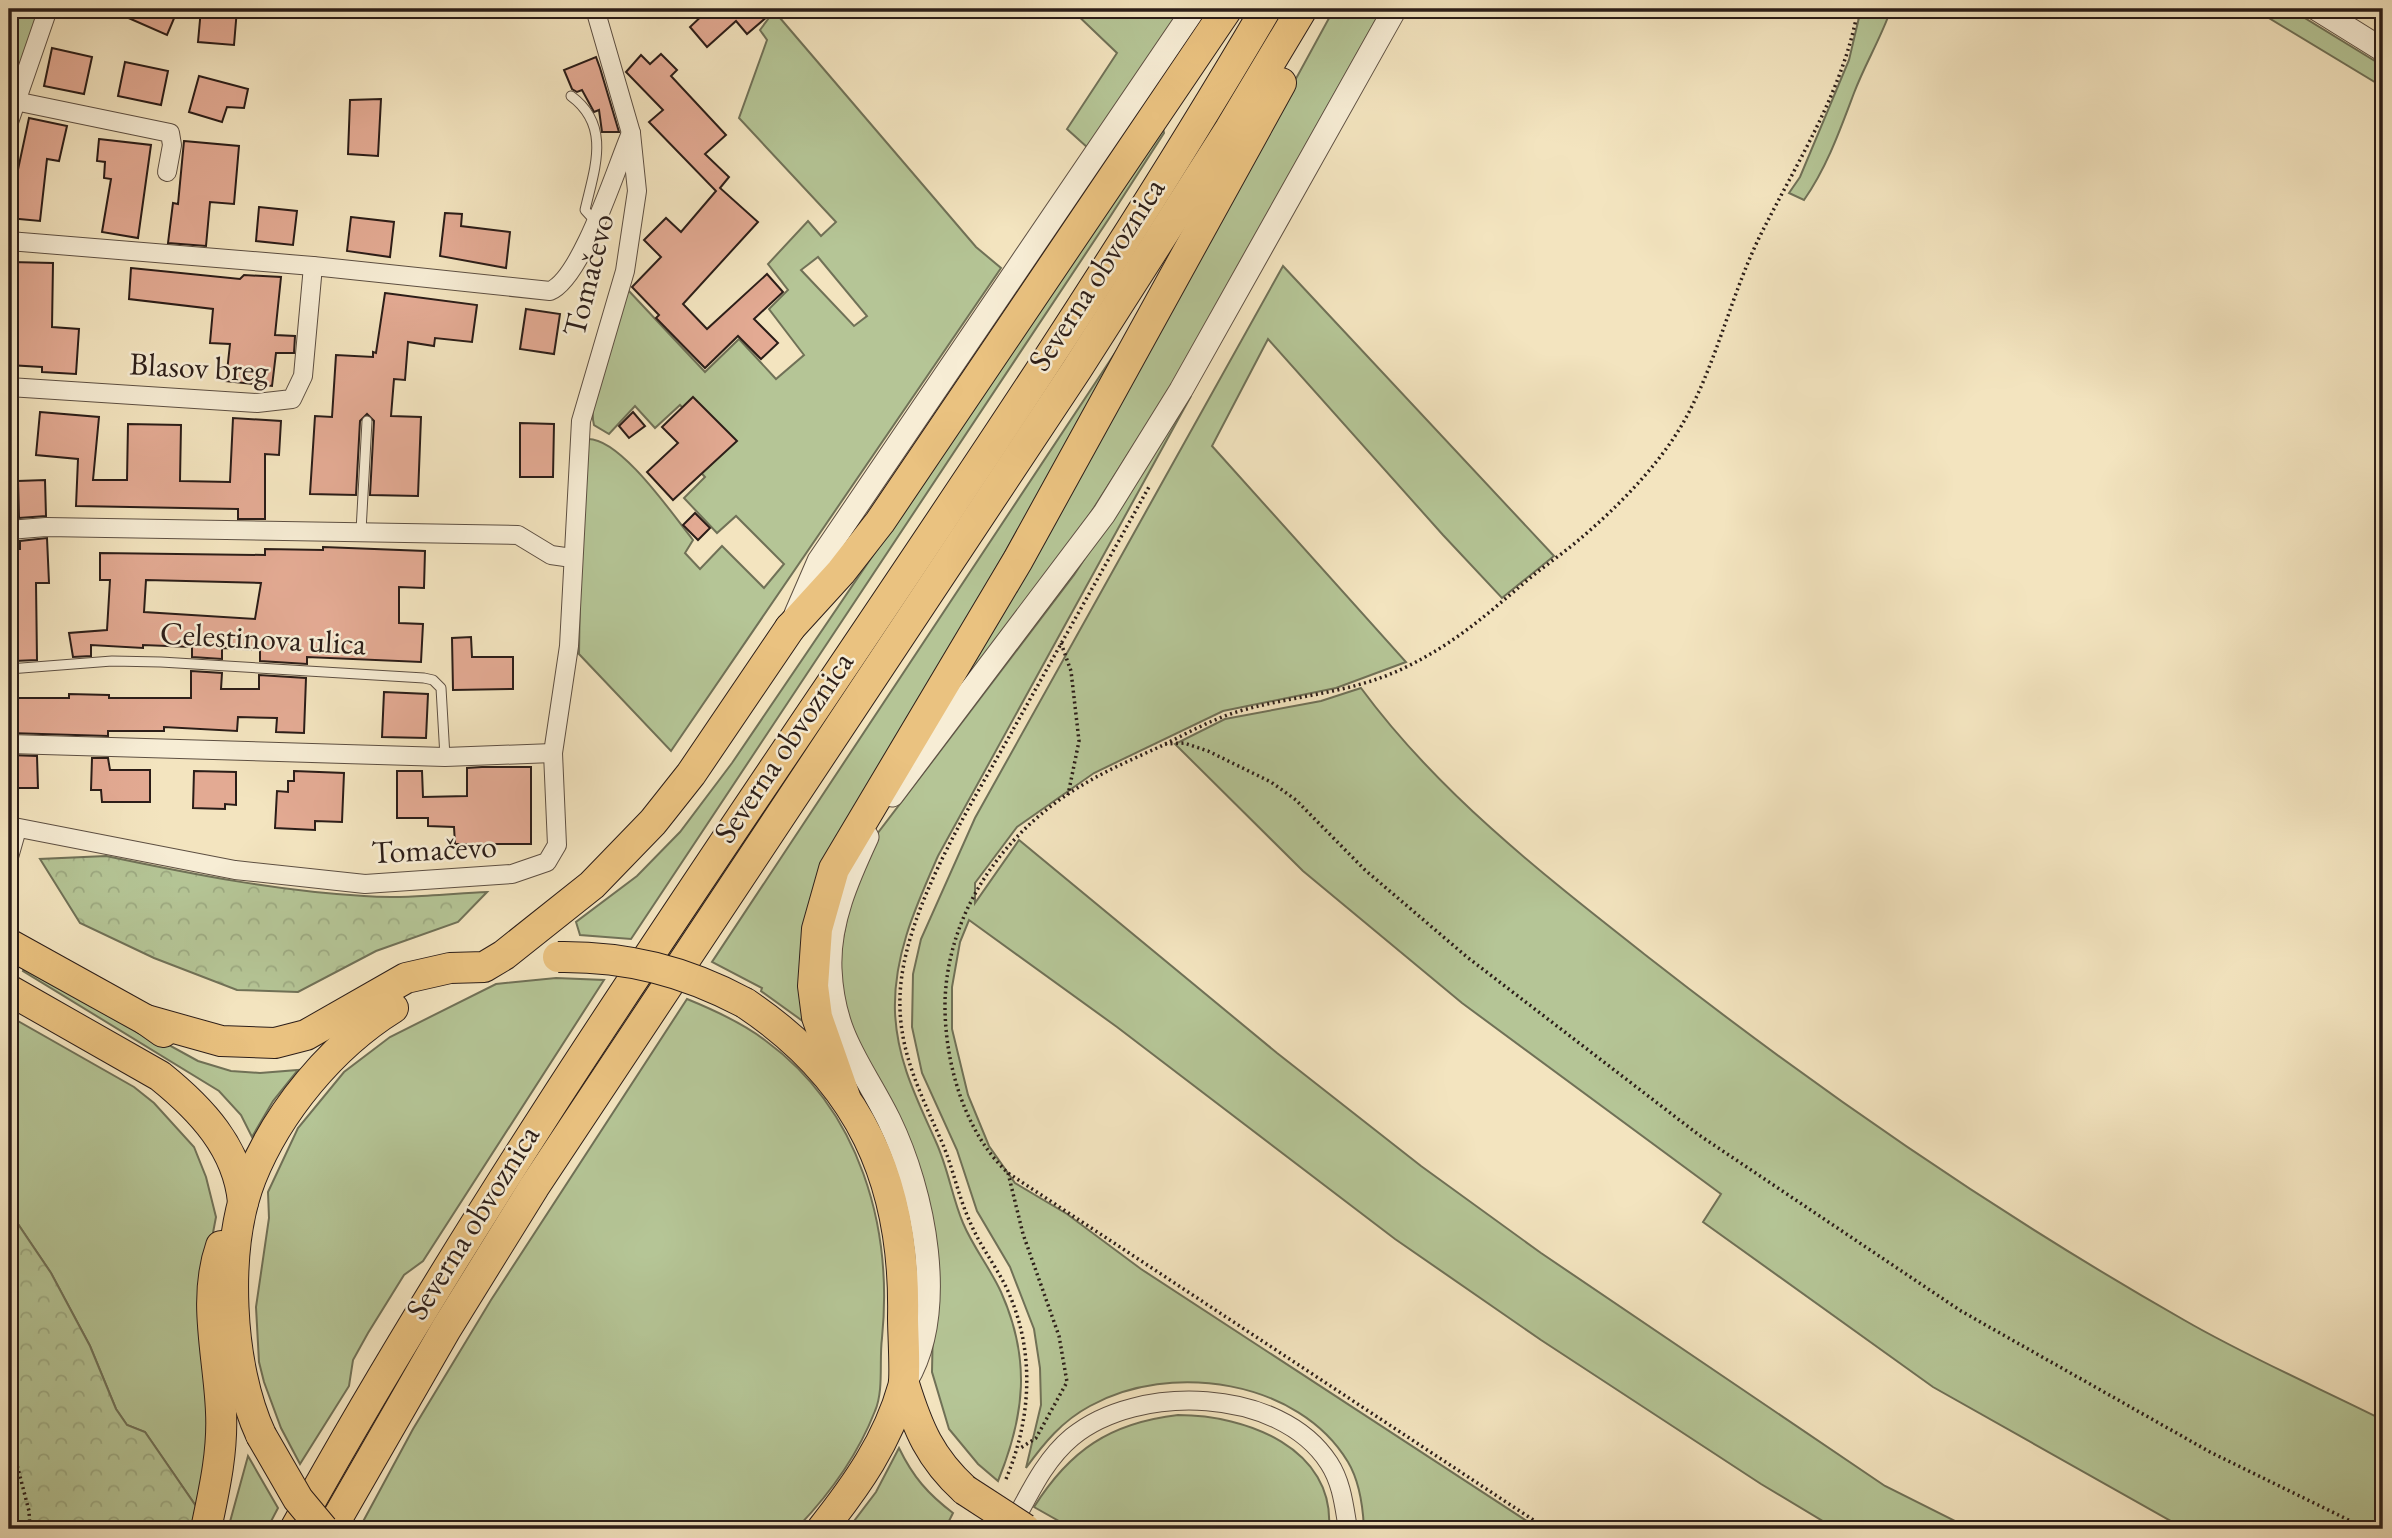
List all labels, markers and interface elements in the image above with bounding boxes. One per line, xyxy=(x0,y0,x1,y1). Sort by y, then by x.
street label: Severna obvoznica xyxy=(1018,169,1174,379)
street label: Tomačevo xyxy=(552,209,624,341)
street label: Blasov breg xyxy=(129,342,271,392)
street label: Celestinova ulica xyxy=(159,612,367,664)
street label: Severna obvoznica xyxy=(703,643,863,851)
street label: Tomačevo xyxy=(370,825,498,873)
street label: Severna obvoznica xyxy=(395,1116,549,1327)

